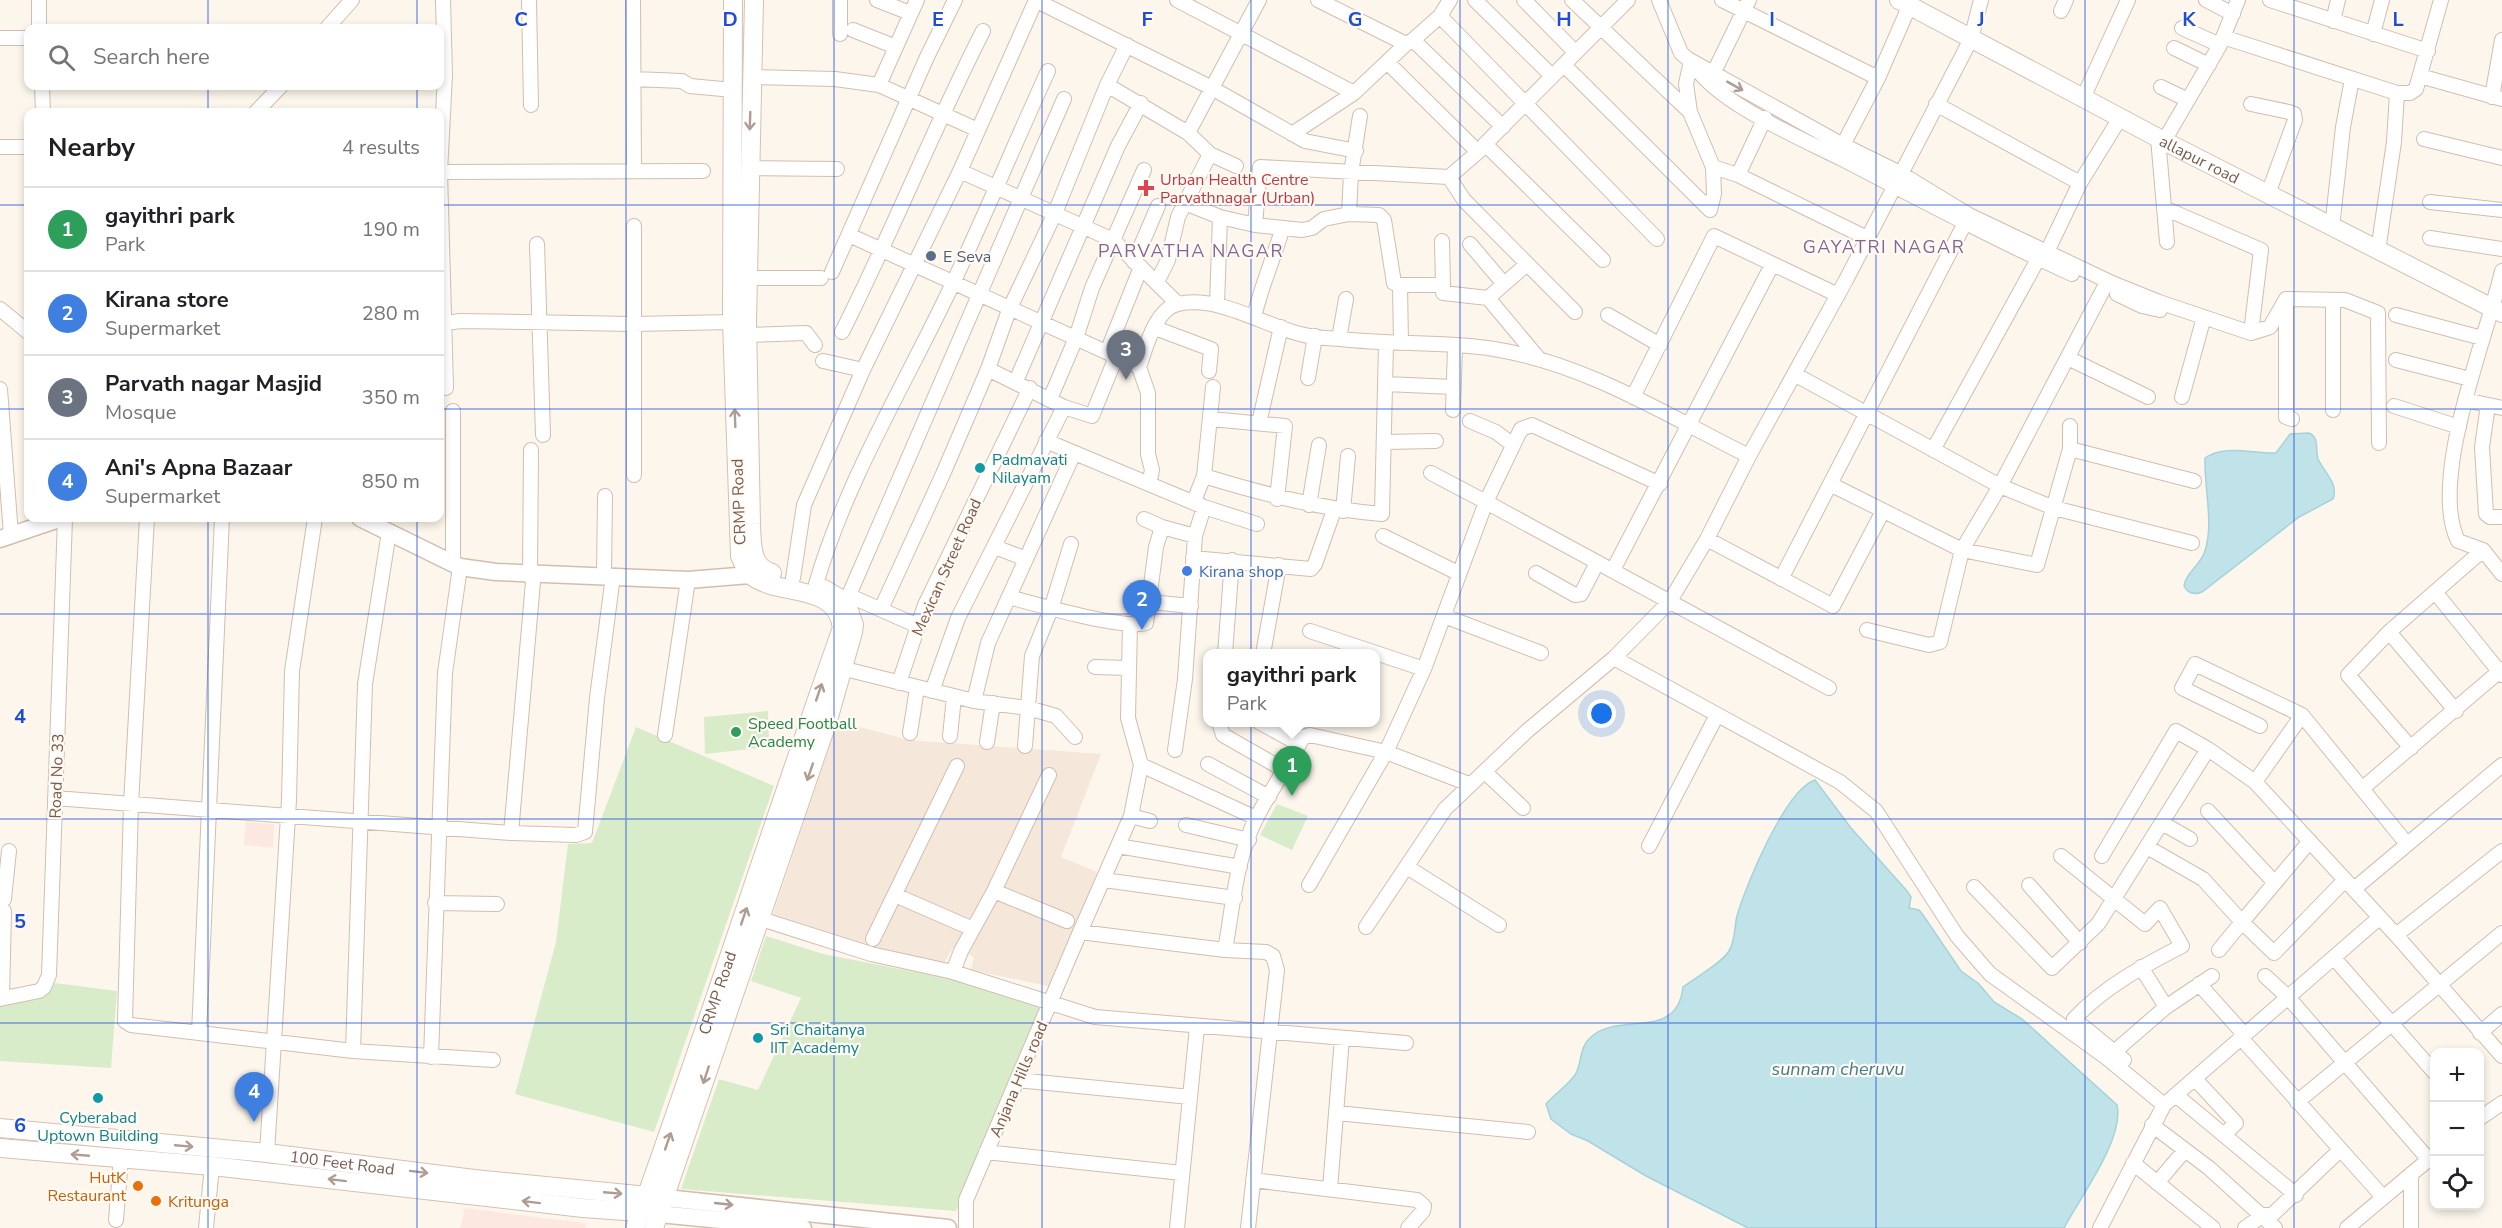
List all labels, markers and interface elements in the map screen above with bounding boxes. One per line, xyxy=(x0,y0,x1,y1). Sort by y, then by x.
text: C xyxy=(514,6,528,33)
text: D xyxy=(722,6,738,33)
text: E xyxy=(932,6,944,33)
text: F xyxy=(1141,6,1153,33)
text: G xyxy=(1348,6,1362,33)
text: H xyxy=(1556,6,1572,33)
text: I xyxy=(1769,6,1775,33)
text: J xyxy=(1976,6,1985,33)
text: K xyxy=(2182,6,2196,33)
text: L xyxy=(2392,6,2404,33)
search box xyxy=(24,24,444,90)
icon: search xyxy=(45,41,78,74)
text: Search here xyxy=(93,42,210,72)
one-way arrow xyxy=(1726,81,1743,93)
one-way arrow xyxy=(745,111,756,131)
text: Nearby xyxy=(48,130,135,165)
street label: allapur road xyxy=(2155,130,2243,189)
text: 4 results xyxy=(342,134,420,161)
place label: Urban Health Centre Parvathnagar (Urban) xyxy=(1160,169,1315,209)
marker: Urban Health Centre Parvathnagar (Urban) xyxy=(1137,179,1155,197)
text: gayithri park xyxy=(105,201,235,231)
text: 1 xyxy=(62,216,74,243)
text: 190 m xyxy=(362,216,420,243)
text: Park xyxy=(105,231,145,258)
district label: GAYATRI NAGAR xyxy=(1803,235,1965,259)
district label: PARVATHA NAGAR xyxy=(1098,239,1284,263)
place label: E Seva xyxy=(943,246,991,268)
marker: E Seva xyxy=(924,249,938,263)
text: Kirana store xyxy=(105,285,229,315)
text: 2 xyxy=(62,300,74,327)
text: 280 m xyxy=(362,300,420,327)
text: Supermarket xyxy=(105,315,220,342)
pin: 3 xyxy=(1106,330,1146,380)
text: Parvath nagar Masjid xyxy=(105,369,322,399)
text: 3 xyxy=(62,384,74,411)
text: 350 m xyxy=(362,384,420,411)
text: Mosque xyxy=(105,399,176,426)
one-way arrow xyxy=(729,408,741,428)
place label: Padmavati Nilayam xyxy=(992,449,1068,489)
text: Ani's Apna Bazaar xyxy=(105,453,292,483)
street label: CRMP Road xyxy=(726,458,752,546)
marker: Padmavati Nilayam xyxy=(973,461,987,475)
text: 4 xyxy=(62,468,74,495)
text: 850 m xyxy=(362,468,420,495)
text: Supermarket xyxy=(105,483,220,510)
street label: Mexican Street Road xyxy=(907,495,987,640)
place label: Kirana shop xyxy=(1199,561,1284,583)
marker: Kirana shop xyxy=(1180,564,1194,578)
pin: 2 xyxy=(1122,580,1162,630)
popup xyxy=(1203,649,1380,727)
text: gayithri park xyxy=(1227,660,1356,690)
one-way arrow xyxy=(815,683,826,702)
text: Park xyxy=(1227,690,1267,717)
your location xyxy=(1587,699,1616,728)
text: 4 xyxy=(14,703,26,730)
place label: Speed Football Academy xyxy=(748,713,857,753)
marker: Speed Football Academy xyxy=(729,725,743,739)
street label: Road No 33 xyxy=(45,733,69,819)
pin: 1 xyxy=(1272,746,1312,796)
one-way arrow xyxy=(803,762,814,780)
one-way arrow xyxy=(739,907,750,926)
text: 5 xyxy=(14,908,26,935)
street label: CRMP Road xyxy=(693,949,742,1038)
street label: Anjana Hills road xyxy=(985,1018,1053,1141)
place label: Sri Chaitanya IIT Academy xyxy=(770,1019,865,1059)
marker: Sri Chaitanya IIT Academy xyxy=(751,1031,765,1045)
map controls xyxy=(2430,1048,2484,1210)
button: + xyxy=(2430,1048,2484,1102)
water label: sunnam cheruvu xyxy=(1772,1057,1904,1081)
one-way arrow xyxy=(700,1065,711,1084)
pin: 4 xyxy=(234,1072,274,1122)
marker: Cyberabad Uptown Building xyxy=(91,1091,105,1105)
button: − xyxy=(2430,1102,2484,1156)
place label: Cyberabad Uptown Building xyxy=(37,1107,159,1147)
text: 6 xyxy=(14,1112,26,1139)
one-way arrow xyxy=(663,1132,674,1151)
one-way arrow xyxy=(173,1141,193,1152)
street label: 100 Feet Road xyxy=(288,1146,396,1181)
one-way arrow xyxy=(71,1149,91,1160)
button: locate xyxy=(2430,1156,2484,1210)
place label: HutK Restaurant xyxy=(47,1167,127,1207)
one-way arrow xyxy=(409,1167,429,1178)
one-way arrow xyxy=(328,1174,348,1185)
marker: HutK Restaurant xyxy=(131,1179,145,1193)
one-way arrow xyxy=(603,1188,622,1199)
place label: Kritunga xyxy=(168,1191,229,1213)
marker: Kritunga xyxy=(149,1194,163,1208)
one-way arrow xyxy=(521,1197,541,1208)
one-way arrow xyxy=(714,1199,734,1210)

